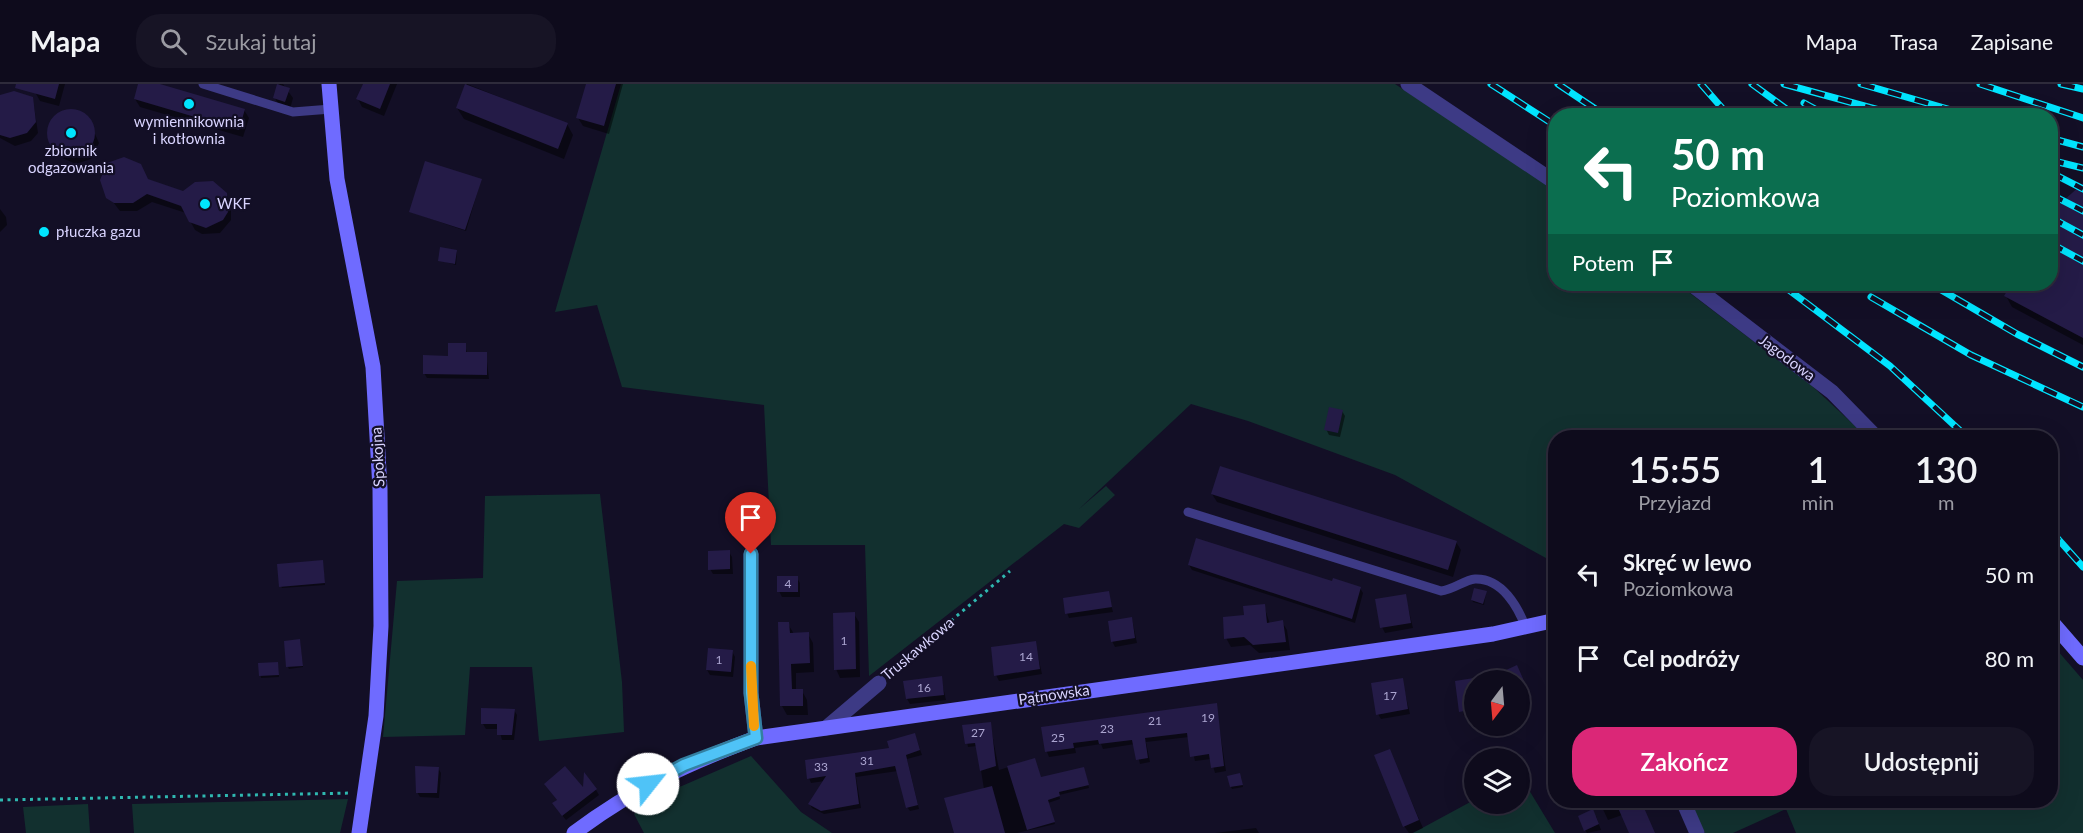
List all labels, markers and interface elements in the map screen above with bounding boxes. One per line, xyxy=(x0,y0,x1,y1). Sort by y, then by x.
search box xyxy=(136,14,556,68)
text: Mapa xyxy=(30,24,100,58)
icon: search xyxy=(157,25,190,58)
text: Szukaj tutaj xyxy=(205,28,316,55)
text: Mapa xyxy=(1805,29,1857,54)
text: Trasa xyxy=(1890,29,1938,54)
text: Zapisane xyxy=(1971,29,2053,54)
marker: wymiennikownia i kotłownia xyxy=(182,97,196,111)
place label: wymiennikownia i kotłownia xyxy=(134,112,244,147)
marker: zbiornik odgazowania xyxy=(64,126,78,140)
text: 50 m xyxy=(1671,129,1765,179)
icon: left xyxy=(1572,132,1650,210)
place label: zbiornik odgazowania xyxy=(28,141,114,176)
text: Poziomkowa xyxy=(1671,180,1820,213)
place label: WKF xyxy=(217,194,251,212)
marker: WKF xyxy=(198,197,212,211)
place label: płuczka gazu xyxy=(56,222,141,240)
marker: płuczka gazu xyxy=(37,225,51,239)
icon: arrive xyxy=(1646,246,1679,279)
text: Potem xyxy=(1572,249,1634,276)
street label: Jagodowa xyxy=(1756,330,1819,384)
street label: Spokojna xyxy=(366,427,388,487)
text: 15:55 xyxy=(1629,447,1721,491)
text: 1 xyxy=(1808,447,1828,491)
text: 130 xyxy=(1915,447,1977,491)
text: Przyjazd xyxy=(1638,490,1712,514)
text: min xyxy=(1802,490,1834,514)
text: m xyxy=(1938,490,1954,514)
pin xyxy=(725,492,776,554)
icon: arrive xyxy=(734,501,767,534)
text: Skręć w lewo xyxy=(1623,549,1752,576)
icon: left xyxy=(1572,558,1605,591)
text: 50 m xyxy=(1985,561,2034,588)
house number: 4 xyxy=(785,576,792,591)
text: Poziomkowa xyxy=(1623,576,1734,600)
street label: Truskawkowa xyxy=(877,613,957,684)
house number: 1 xyxy=(841,633,848,648)
icon: arrive xyxy=(1572,642,1605,675)
text: Cel podróży xyxy=(1623,645,1740,672)
text: 80 m xyxy=(1985,645,2034,672)
house number: 14 xyxy=(1019,649,1033,664)
house number: 1 xyxy=(716,652,723,667)
north arrow xyxy=(1464,670,1530,736)
map controls xyxy=(1464,670,1530,814)
house number: 16 xyxy=(917,680,931,695)
street label: Pątnowska xyxy=(1017,680,1091,708)
house number: 17 xyxy=(1383,688,1397,703)
house number: 19 xyxy=(1201,710,1215,725)
house number: 21 xyxy=(1148,713,1162,728)
house number: 23 xyxy=(1100,721,1114,736)
house number: 27 xyxy=(971,725,985,740)
button: Zakończ xyxy=(1572,727,1797,796)
button: Udostępnij xyxy=(1809,727,2034,796)
house number: 25 xyxy=(1051,730,1065,745)
button: layers xyxy=(1464,748,1530,814)
position arrow xyxy=(616,752,680,816)
house number: 31 xyxy=(860,753,874,768)
house number: 33 xyxy=(814,759,828,774)

